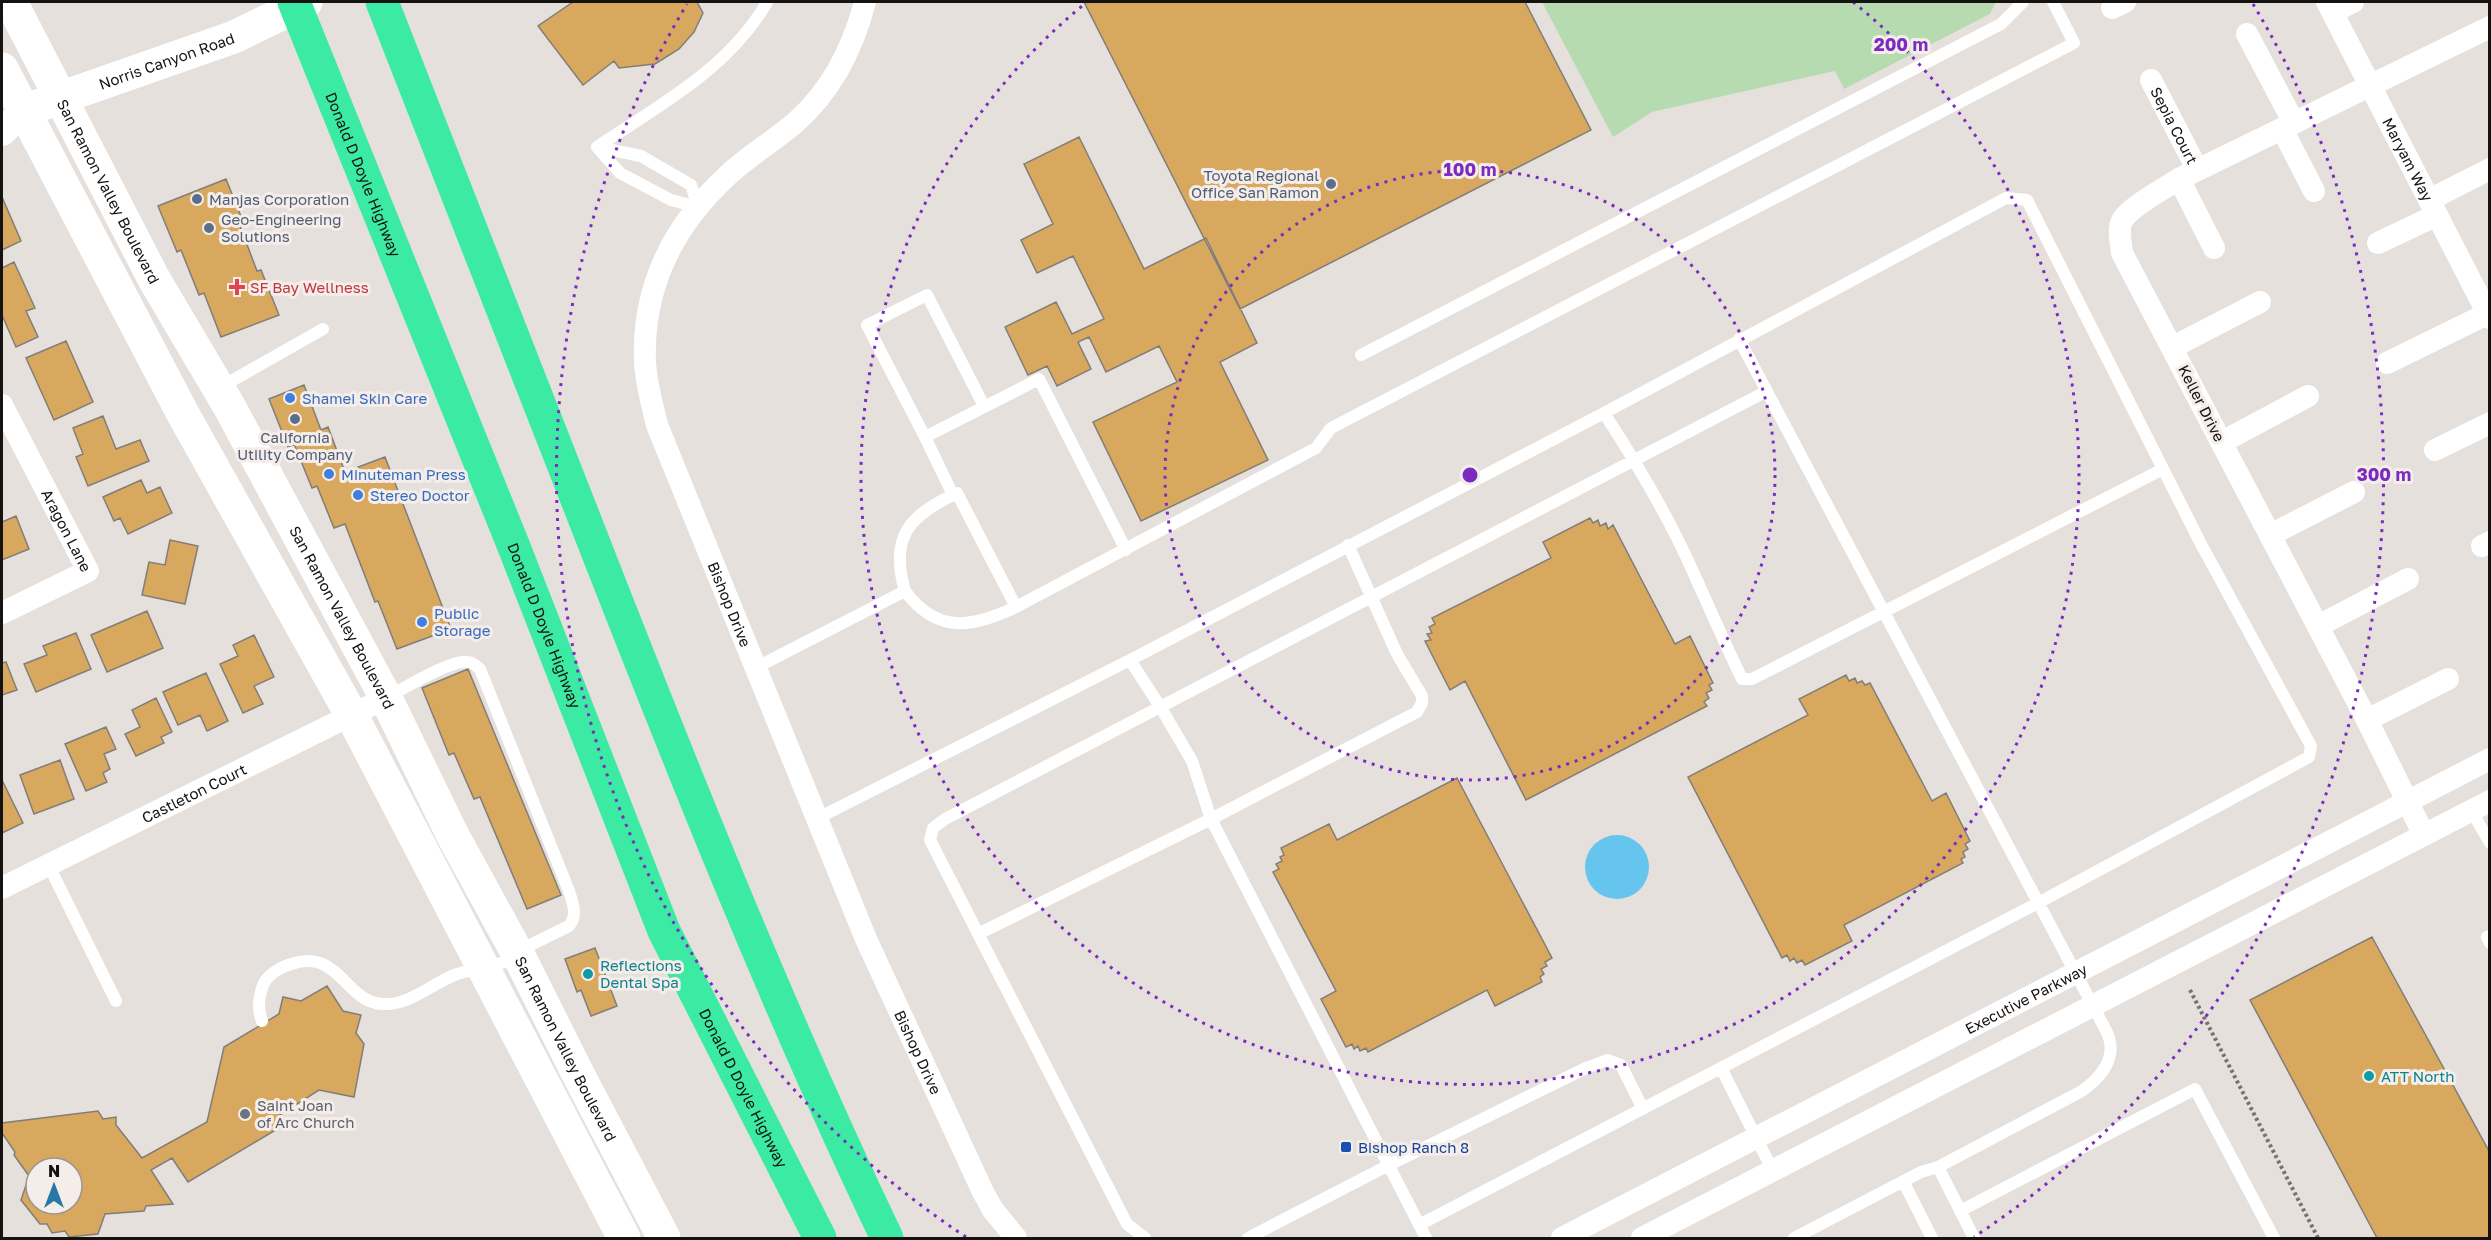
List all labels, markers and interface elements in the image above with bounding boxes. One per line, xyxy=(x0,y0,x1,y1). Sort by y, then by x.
street label: Norris Canyon Road xyxy=(96,29,237,93)
text: 200 m xyxy=(1874,33,1928,55)
street label: Sepia Court xyxy=(2147,84,2202,167)
street label: Donald D Doyle Highway xyxy=(322,89,405,260)
street label: San Ramon Valley Boulevard xyxy=(54,96,164,287)
street label: Maryam Way xyxy=(2379,114,2437,205)
text: 100 m xyxy=(1444,158,1496,180)
place label: Toyota Regional Office San Ramon xyxy=(1191,166,1319,201)
marker: Toyota Regional Office San Ramon xyxy=(1324,177,1338,191)
place label: Manjas Corporation xyxy=(209,190,349,208)
marker: Manjas Corporation xyxy=(190,192,204,206)
place label: Geo-Engineering Solutions xyxy=(221,210,342,245)
marker: Geo-Engineering Solutions xyxy=(202,221,216,235)
marker: SF Bay Wellness xyxy=(228,278,246,296)
place label: SF Bay Wellness xyxy=(250,278,369,296)
street label: Keller Drive xyxy=(2175,362,2229,445)
place label: Shamei Skin Care xyxy=(302,389,427,407)
marker: Shamei Skin Care xyxy=(283,391,297,405)
marker: California Utility Company xyxy=(288,412,302,426)
place label: California Utility Company xyxy=(237,428,353,463)
text: 300 m xyxy=(2357,463,2411,485)
place label: Minuteman Press xyxy=(341,465,466,483)
centre of rings xyxy=(1460,465,1480,485)
marker: Minuteman Press xyxy=(322,467,336,481)
street label: Aragon Lane xyxy=(38,486,96,575)
place label: Stereo Doctor xyxy=(370,486,470,504)
marker: Stereo Doctor xyxy=(351,488,365,502)
street label: San Ramon Valley Boulevard xyxy=(286,523,399,712)
street label: Donald D Doyle Highway xyxy=(504,540,585,711)
street label: Bishop Drive xyxy=(704,559,755,650)
place label: Public Storage xyxy=(434,604,491,639)
marker: Public Storage xyxy=(415,615,429,629)
street label: Castleton Court xyxy=(138,760,249,827)
street label: San Ramon Valley Boulevard xyxy=(512,953,621,1144)
place label: Reflections Dental Spa xyxy=(600,956,682,991)
street label: Executive Parkway xyxy=(1962,959,2090,1037)
marker: Reflections Dental Spa xyxy=(581,967,595,981)
street label: Donald D Doyle Highway xyxy=(696,1005,792,1171)
street label: Bishop Drive xyxy=(891,1007,946,1097)
place label: ATT North xyxy=(2381,1067,2455,1085)
marker: ATT North xyxy=(2362,1069,2376,1083)
place label: Saint Joan of Arc Church xyxy=(257,1096,354,1131)
marker: Saint Joan of Arc Church xyxy=(238,1107,252,1121)
place label: Bishop Ranch 8 xyxy=(1358,1138,1469,1156)
marker: Bishop Ranch 8 xyxy=(1339,1140,1353,1154)
north arrow xyxy=(24,1156,84,1216)
text: N xyxy=(48,1161,60,1181)

